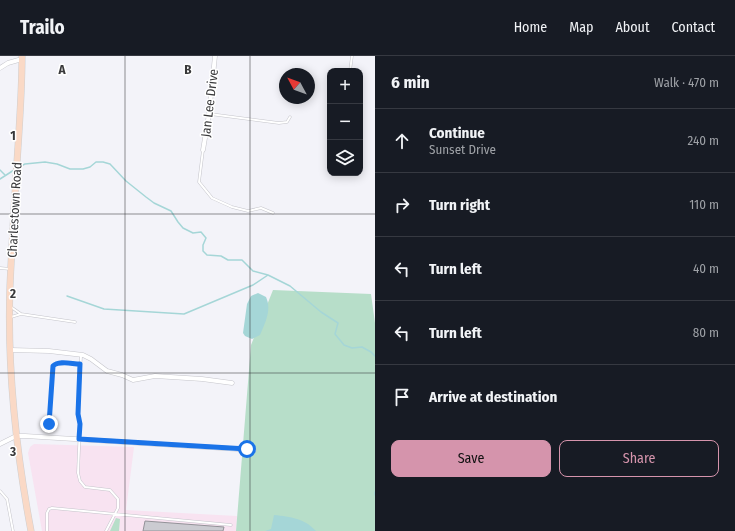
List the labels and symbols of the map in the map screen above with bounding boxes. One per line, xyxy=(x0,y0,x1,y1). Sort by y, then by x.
text: A xyxy=(57,62,66,77)
text: B xyxy=(184,62,192,77)
street label: Jan Lee Drive xyxy=(198,68,221,138)
north arrow xyxy=(279,68,315,104)
text: 1 xyxy=(10,128,16,143)
street label: Charlestown Road xyxy=(5,162,24,258)
text: 2 xyxy=(9,286,16,301)
route end xyxy=(40,415,58,433)
route start xyxy=(238,440,256,458)
text: 3 xyxy=(9,444,16,459)

